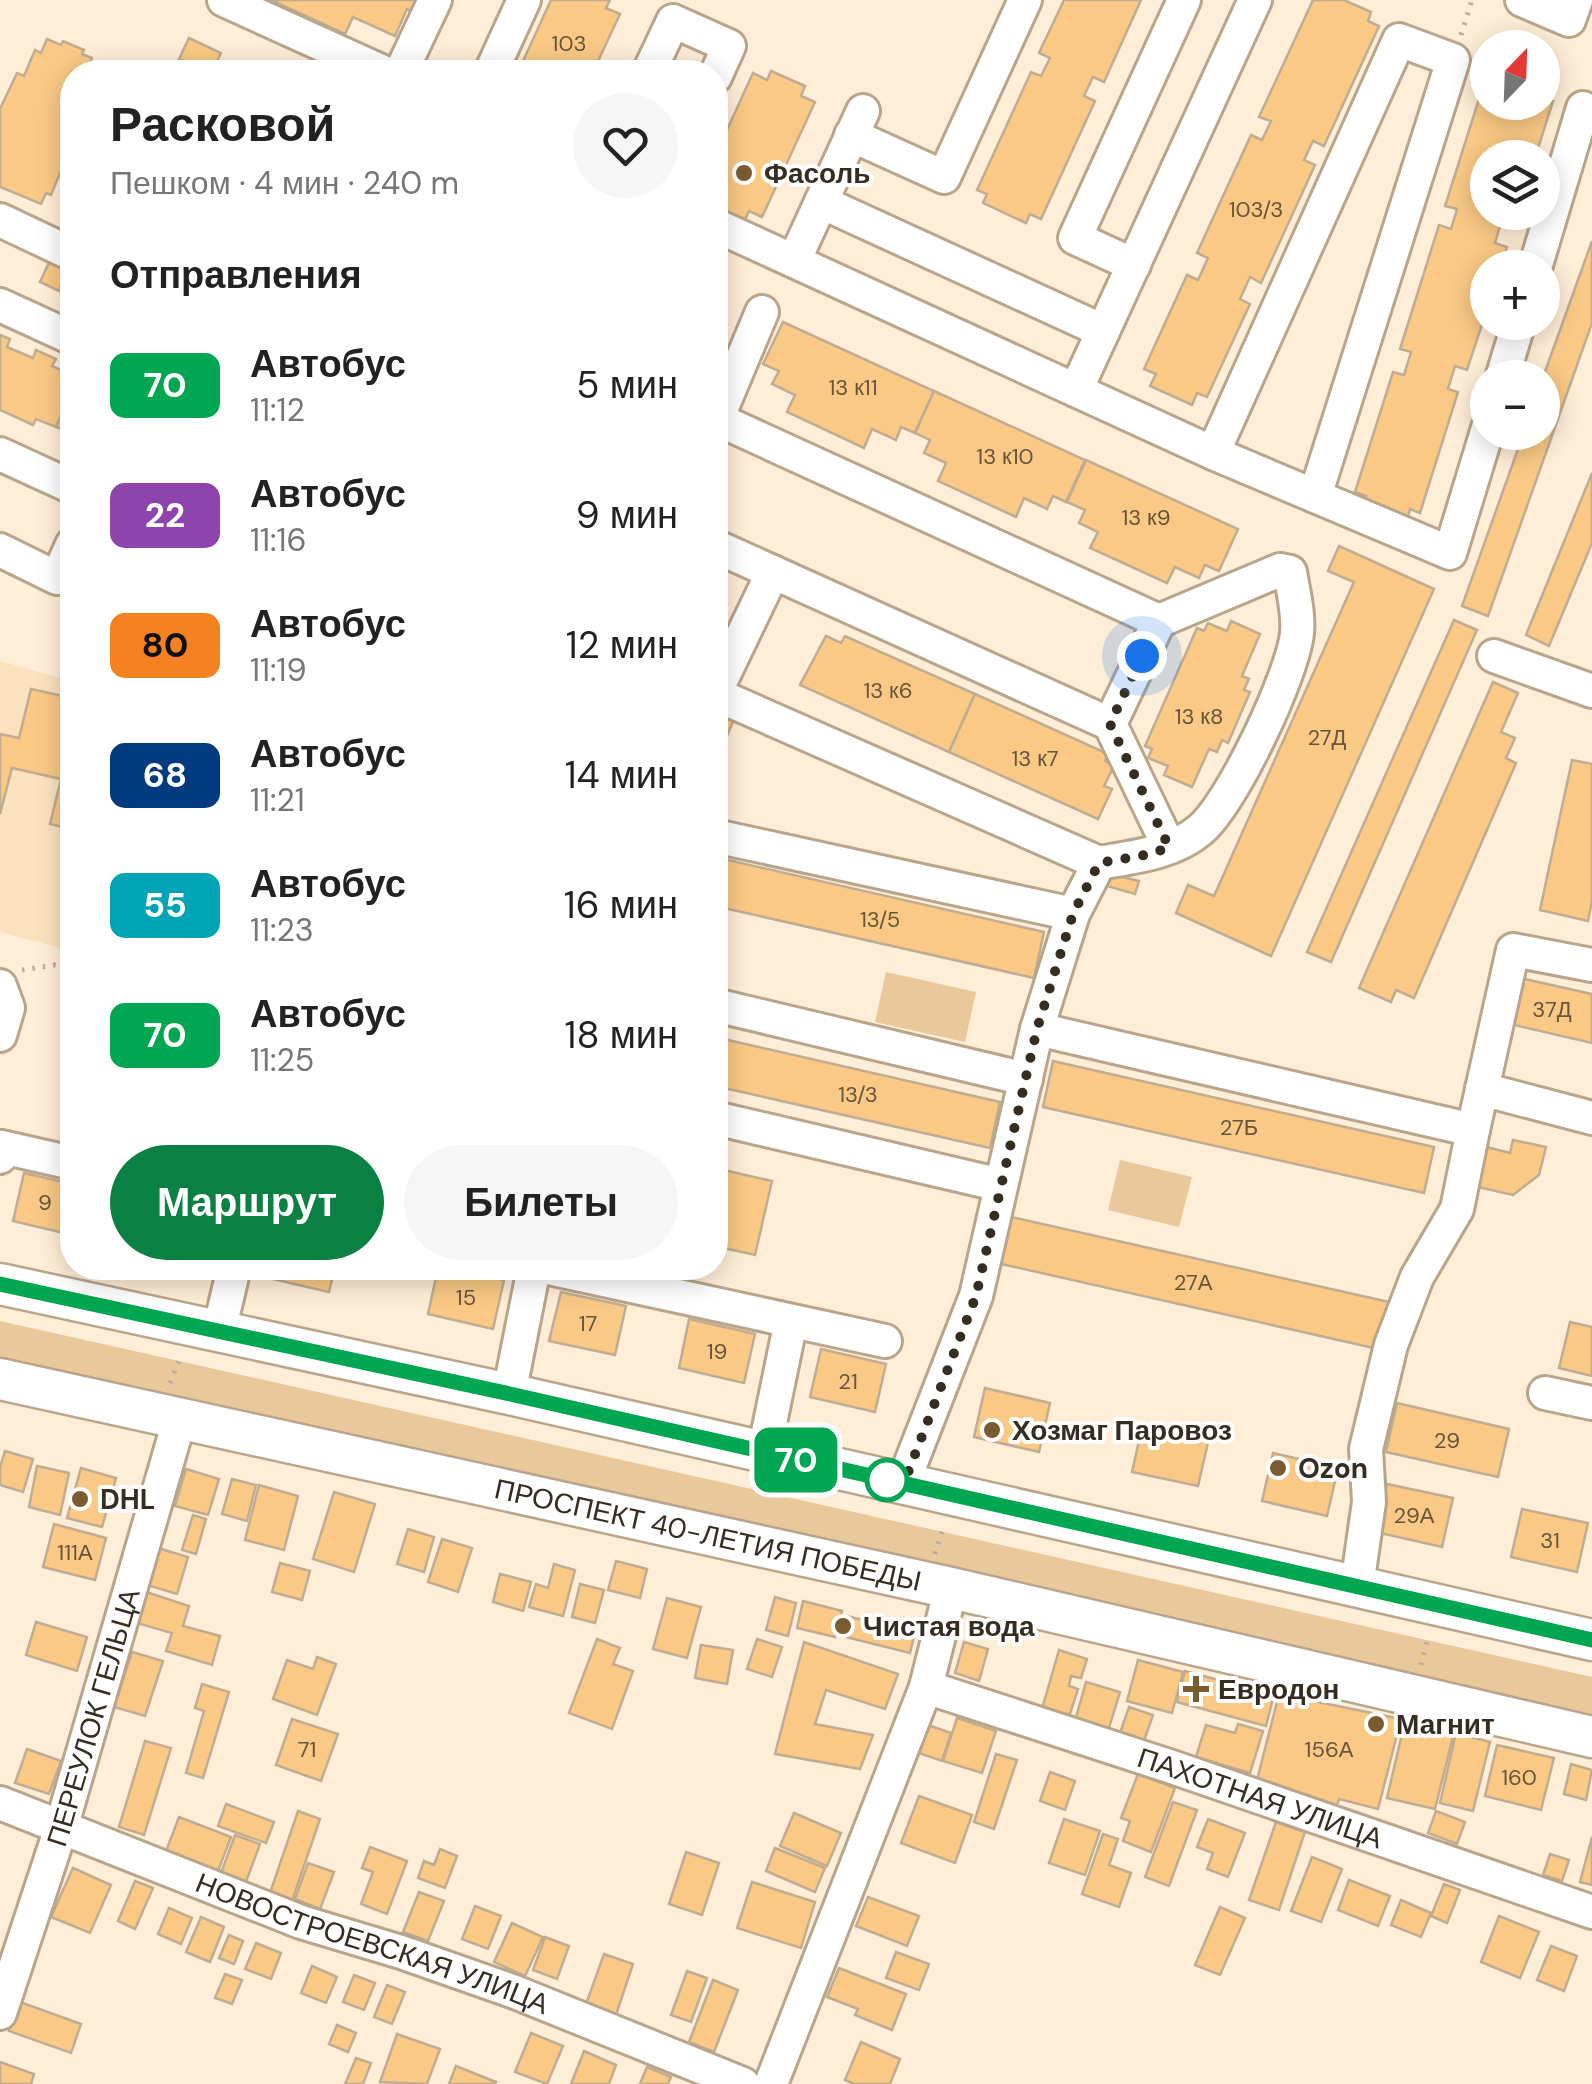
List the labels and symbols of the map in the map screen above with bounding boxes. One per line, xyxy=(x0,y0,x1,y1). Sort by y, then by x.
house number: 103 xyxy=(552,29,586,58)
north arrow xyxy=(1470,30,1560,120)
place label: Фасоль xyxy=(764,155,870,192)
marker: Фасоль xyxy=(733,162,755,184)
house number: 103/3 xyxy=(1229,195,1283,224)
house number: 13 к11 xyxy=(828,373,878,402)
house number: 13 к10 xyxy=(976,442,1034,471)
house number: 13 к9 xyxy=(1121,503,1171,532)
your location xyxy=(1117,631,1167,681)
house number: 13 к6 xyxy=(863,676,913,705)
house number: 13 к8 xyxy=(1175,702,1223,731)
house number: 27Д xyxy=(1308,723,1347,752)
house number: 13 к7 xyxy=(1011,744,1059,773)
house number: 13/5 xyxy=(860,905,900,934)
house number: 37Д xyxy=(1532,995,1572,1024)
house number: 13/3 xyxy=(838,1080,878,1109)
house number: 27Б xyxy=(1220,1113,1258,1142)
house number: 9 xyxy=(38,1188,52,1217)
house number: 27А xyxy=(1174,1268,1213,1297)
house number: 15 xyxy=(456,1283,476,1312)
house number: 17 xyxy=(579,1309,597,1338)
house number: 19 xyxy=(707,1337,727,1366)
house number: 21 xyxy=(838,1367,858,1396)
place label: Хозмаг Паровоз xyxy=(1012,1412,1232,1449)
marker: Хозмаг Паровоз xyxy=(981,1419,1003,1441)
house number: 29 xyxy=(1434,1426,1460,1455)
line badge: 70 xyxy=(751,1428,841,1492)
place label: Ozon xyxy=(1298,1450,1368,1487)
marker: Ozon xyxy=(1267,1457,1289,1479)
unlabelled marker xyxy=(866,1459,908,1501)
street label: ПРОСПЕКТ 40-ЛЕТИЯ ПОБЕДЫ xyxy=(491,1470,925,1599)
place label: DHL xyxy=(100,1481,155,1518)
marker: DHL xyxy=(69,1488,91,1510)
house number: 29А xyxy=(1394,1501,1435,1530)
house number: 31 xyxy=(1540,1526,1560,1555)
house number: 111А xyxy=(57,1538,93,1567)
street label: ПЕРЕУЛОК ГЕЛЬЦА xyxy=(38,1584,148,1851)
place label: Чистая вода xyxy=(863,1608,1035,1645)
marker: Чистая вода xyxy=(832,1615,854,1637)
place label: Евродон xyxy=(1218,1671,1340,1708)
marker: Евродон xyxy=(1183,1676,1209,1702)
place label: Магнит xyxy=(1396,1706,1495,1743)
marker: Магнит xyxy=(1365,1713,1387,1735)
house number: 71 xyxy=(298,1735,316,1764)
house number: 156А xyxy=(1305,1735,1354,1764)
street label: ПАХОТНАЯ УЛИЦА xyxy=(1133,1739,1388,1857)
house number: 160 xyxy=(1501,1763,1537,1792)
street label: НОВОСТРОЕВСКАЯ УЛИЦА xyxy=(190,1864,555,2022)

